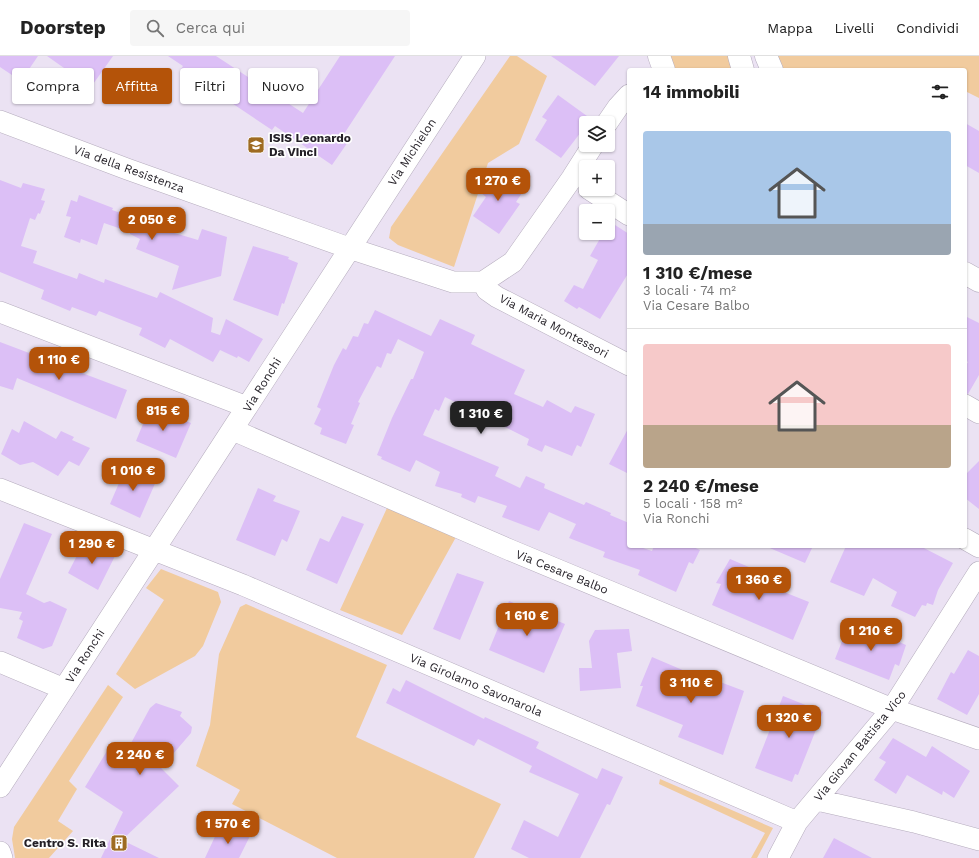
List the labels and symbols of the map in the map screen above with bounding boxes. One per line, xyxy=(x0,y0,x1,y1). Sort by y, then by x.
street label: Via Michielon xyxy=(385,116,439,188)
place label: ISIS Leonardo Da Vinci xyxy=(269,131,351,159)
school or university icon: ISIS Leonardo Da Vinci xyxy=(246,135,266,155)
street label: Via della Resistenza xyxy=(72,142,187,196)
pin: 1 270 € xyxy=(461,168,535,202)
pin: 2 050 € xyxy=(115,207,189,241)
street label: Via Maria Montessori xyxy=(497,291,611,361)
pin: 1 110 € xyxy=(22,347,96,381)
street label: Via Ronchi xyxy=(240,355,284,415)
pin: 815 € xyxy=(135,398,191,432)
pin: 1 310 € xyxy=(444,401,518,435)
pin: 1 010 € xyxy=(96,458,170,492)
pin: 1 290 € xyxy=(55,531,129,565)
street label: Via Cesare Balbo xyxy=(514,547,610,597)
pin: 1 360 € xyxy=(722,567,796,601)
pin: 1 610 € xyxy=(490,603,564,637)
pin: 1 210 € xyxy=(834,618,908,652)
street label: Via Ronchi xyxy=(62,626,108,686)
street label: Via Girolamo Savonarola xyxy=(408,651,545,719)
pin: 3 110 € xyxy=(654,670,728,704)
street label: Via Giovan Battista Vico xyxy=(811,688,909,804)
pin: 1 320 € xyxy=(752,705,826,739)
pin: 2 240 € xyxy=(103,742,177,776)
pin: 1 570 € xyxy=(191,811,265,845)
building icon: Centro S. Rita xyxy=(109,833,129,853)
place label: Centro S. Rita xyxy=(24,836,106,850)

